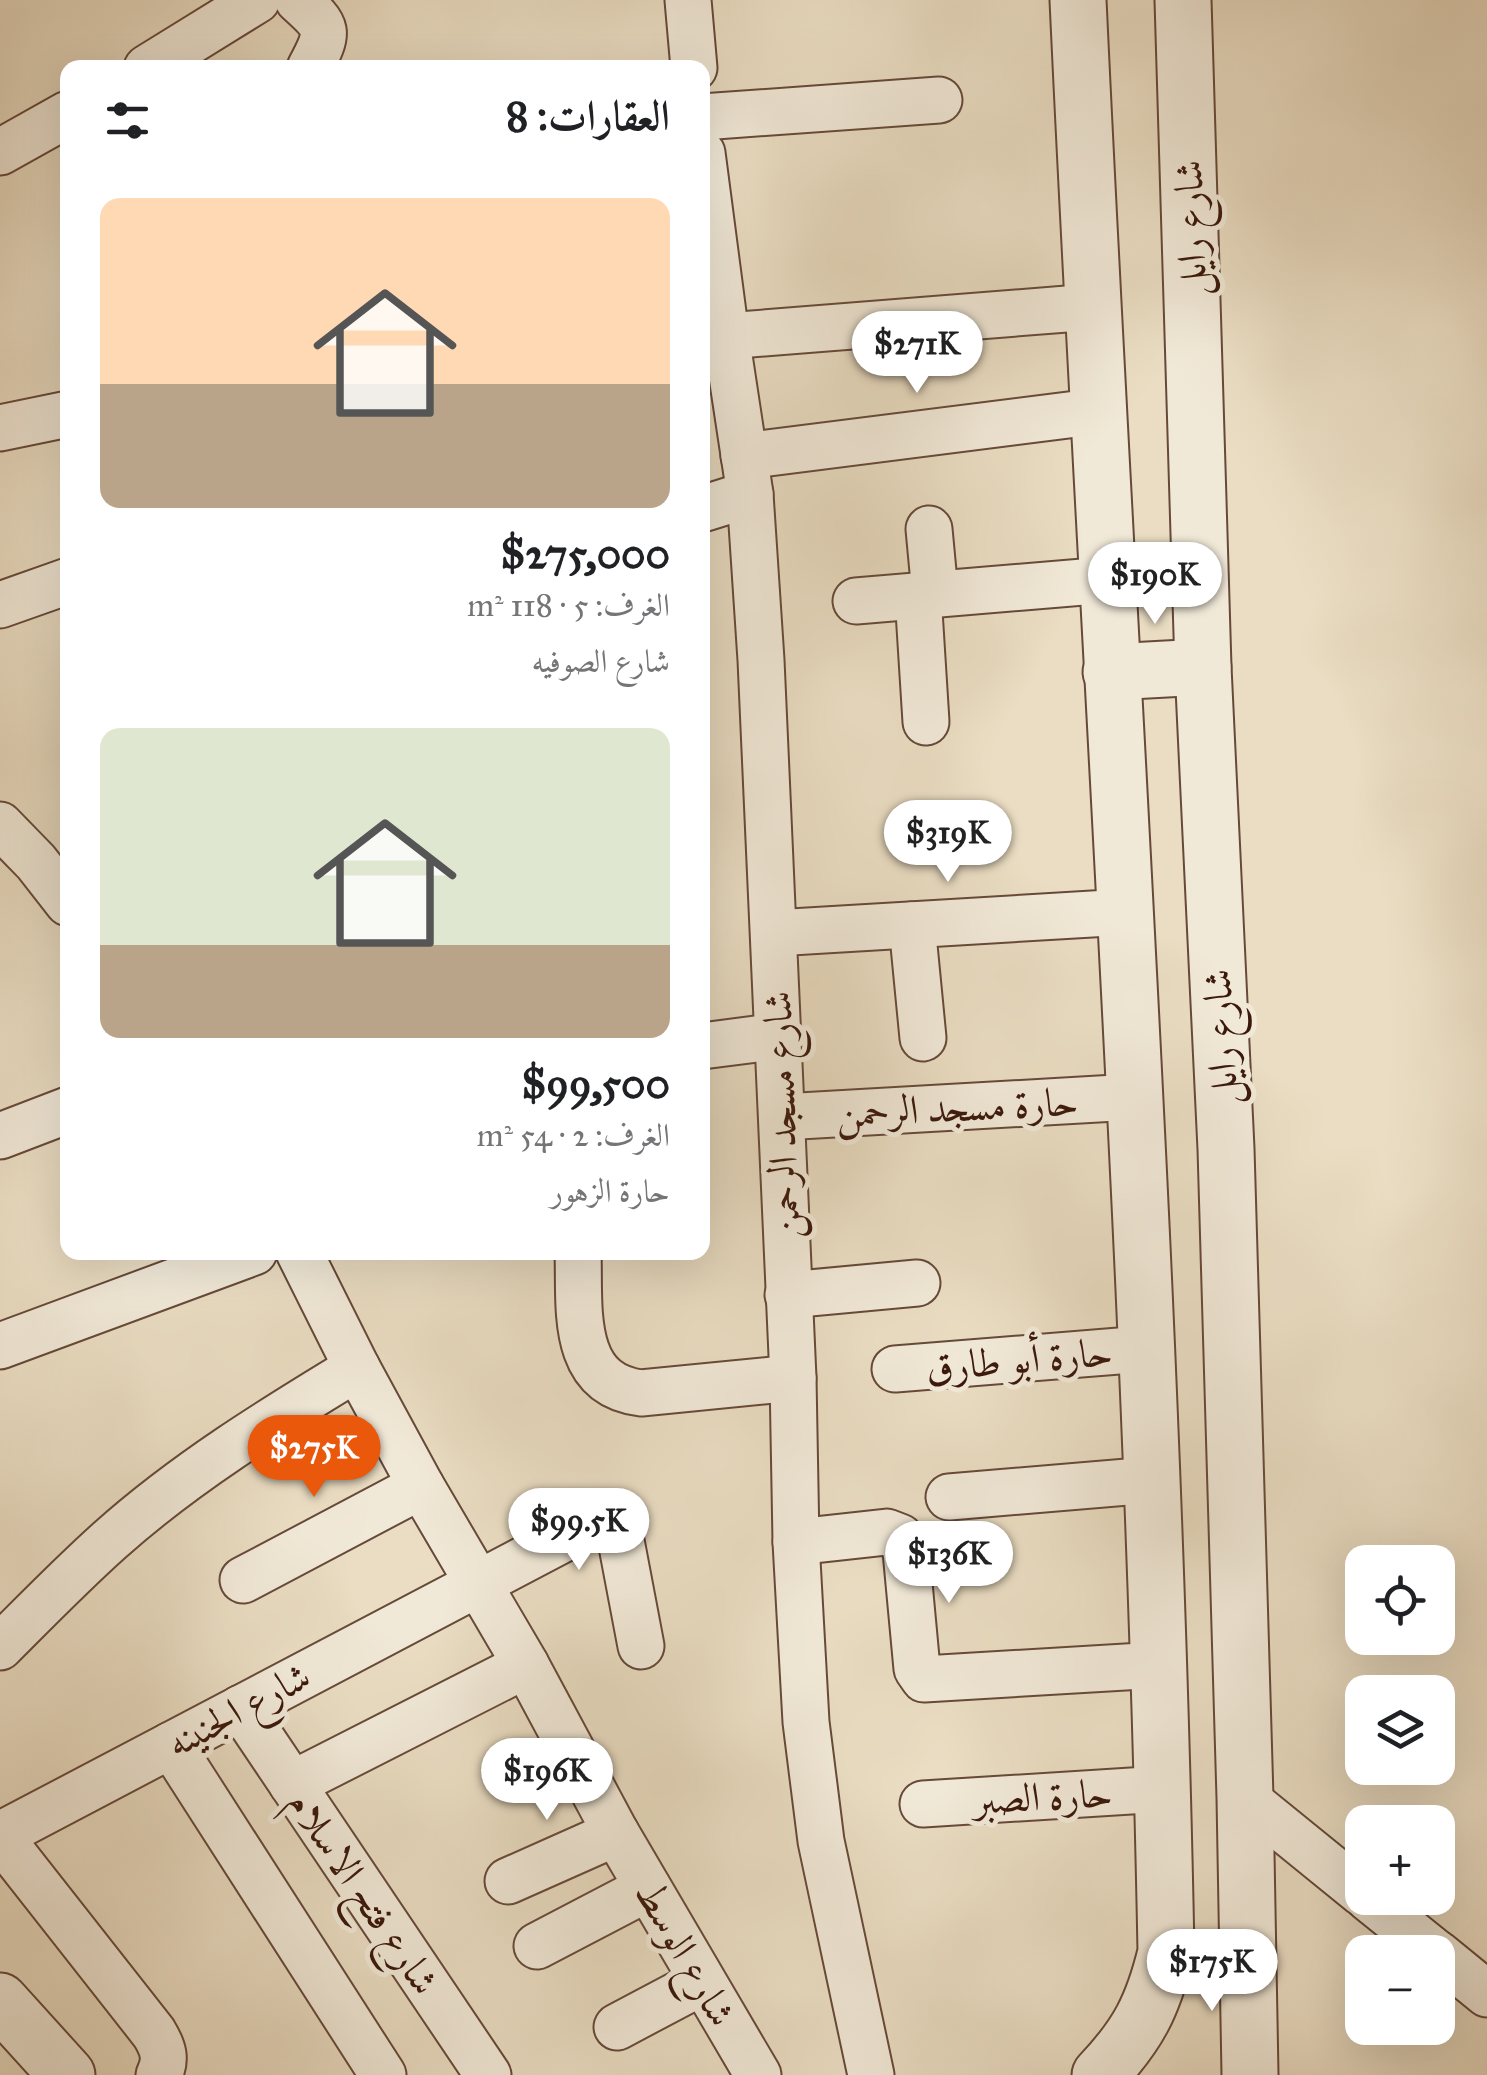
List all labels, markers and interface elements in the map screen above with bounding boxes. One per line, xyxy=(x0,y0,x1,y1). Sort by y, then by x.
text: العقارات: 8 xyxy=(506,90,670,142)
icon: filters xyxy=(100,93,155,148)
street label: شارع رايل xyxy=(1164,159,1226,297)
icon: home xyxy=(295,263,475,443)
pin: $271K xyxy=(847,311,987,396)
text: $271K xyxy=(874,324,960,363)
text: $275,000 xyxy=(500,528,670,580)
pin: $190K xyxy=(1085,542,1225,627)
text: $190K xyxy=(1110,555,1200,594)
text: الغرف: 5 · 118 m² xyxy=(467,586,670,625)
text: شارع الصوفيه xyxy=(531,642,670,681)
icon: home xyxy=(295,793,475,973)
pin: $319K xyxy=(878,800,1018,885)
text: $319K xyxy=(906,813,990,852)
street label: شارع رايل xyxy=(1192,967,1258,1106)
street label: شارع مسجد الرحمن xyxy=(753,990,819,1240)
text: $99,500 xyxy=(521,1058,670,1110)
street label: حارة مسجد الرحمن xyxy=(835,1077,1080,1141)
text: الغرف: 2 · 54 m² xyxy=(477,1116,670,1155)
text: حارة الزهور xyxy=(550,1172,670,1211)
street label: حارة أبو طارق xyxy=(923,1323,1115,1393)
pin: $275K xyxy=(244,1415,384,1500)
text: $275K xyxy=(270,1428,358,1467)
pin: $99.5K xyxy=(498,1488,660,1573)
text: $99.5K xyxy=(530,1501,628,1540)
pin: $136K xyxy=(879,1521,1019,1606)
text: $136K xyxy=(907,1534,991,1573)
map controls xyxy=(1345,1545,1455,2045)
button: locate xyxy=(1345,1545,1455,1655)
street label: شارع الجنينه xyxy=(158,1651,323,1776)
button: layers xyxy=(1345,1675,1455,1785)
pin: $196K xyxy=(477,1738,617,1823)
text: $196K xyxy=(503,1751,591,1790)
street label: حارة الصبر xyxy=(968,1768,1114,1825)
street label: شارع فتح الاسلام xyxy=(268,1781,450,2010)
button: + xyxy=(1345,1805,1455,1915)
street label: شارع الوسط xyxy=(616,1872,747,2039)
pin: $175K xyxy=(1142,1929,1282,2014)
button: − xyxy=(1345,1935,1455,2045)
text: $175K xyxy=(1169,1942,1255,1981)

